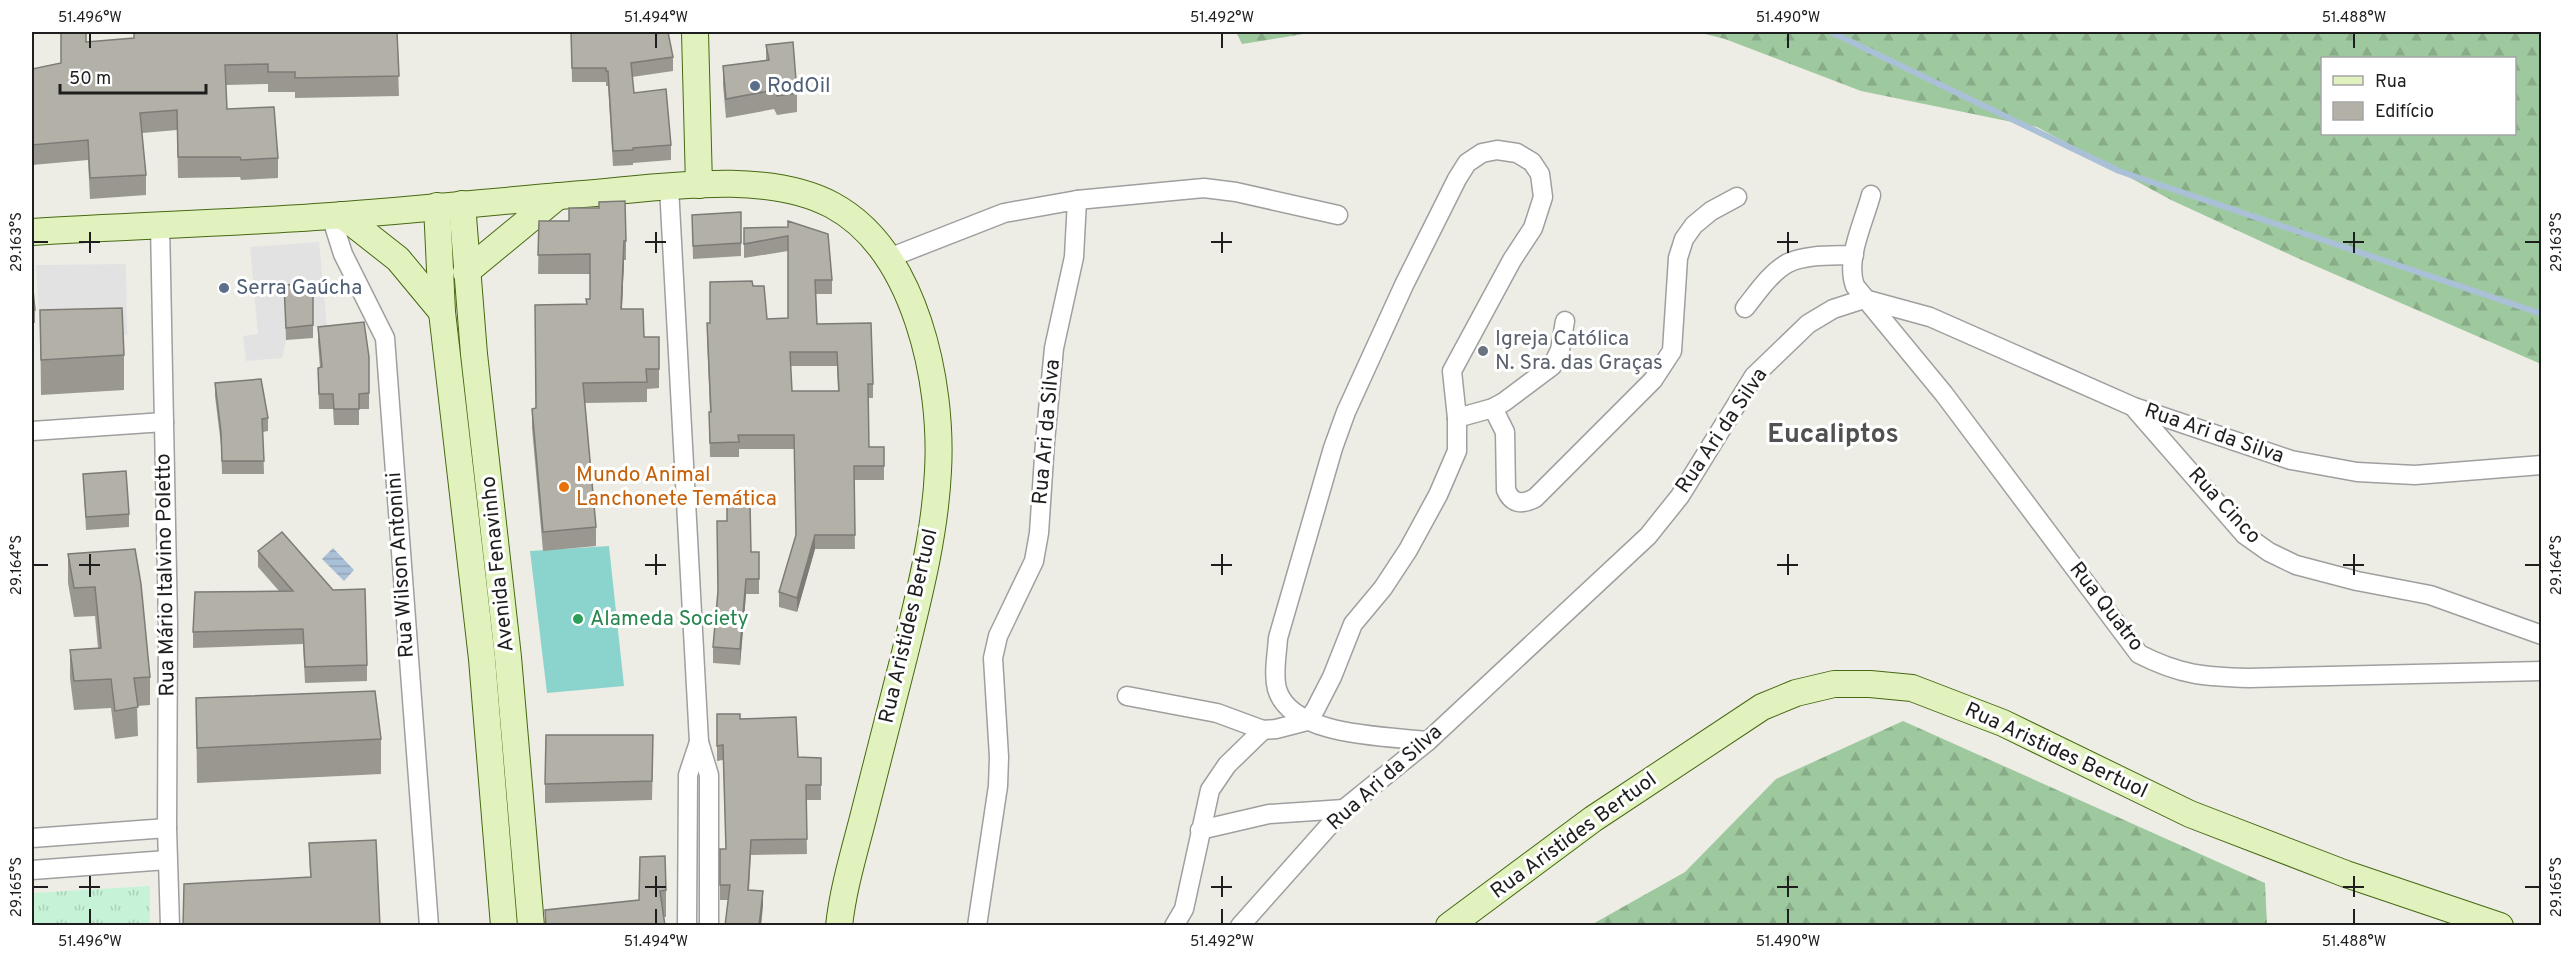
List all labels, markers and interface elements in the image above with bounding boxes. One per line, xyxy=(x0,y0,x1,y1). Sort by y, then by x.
text: 51.496°W xyxy=(58,9,122,28)
text: 51.494°W xyxy=(624,9,688,28)
text: 51.492°W xyxy=(1190,9,1254,28)
text: 51.490°W xyxy=(1756,9,1820,28)
text: 51.488°W xyxy=(2322,9,2386,28)
scale bar xyxy=(60,57,206,95)
legend xyxy=(2321,57,2516,135)
text: 50 m xyxy=(69,68,111,91)
text: Rua xyxy=(2375,71,2406,94)
place label: RodOil xyxy=(767,73,830,100)
marker: RodOil xyxy=(748,79,762,93)
text: Edifício xyxy=(2375,101,2434,124)
text: 29.163°S xyxy=(8,212,27,272)
text: 29.163°S xyxy=(2548,212,2567,272)
place label: Serra Gaúcha xyxy=(236,275,362,302)
marker: Serra Gaúcha xyxy=(217,281,231,295)
place label: Igreja Católica N. Sra. das Graças xyxy=(1495,326,1663,377)
marker: Igreja Católica N. Sra. das Graças xyxy=(1476,344,1490,358)
street label: Rua Ari da Silva xyxy=(1027,358,1067,506)
street label: Rua Ari da Silva xyxy=(1670,363,1774,499)
street label: Rua Ari da Silva xyxy=(2141,397,2287,471)
district label: Eucaliptos xyxy=(1767,418,1899,452)
street label: Rua Mário Italvino Poletto xyxy=(150,453,182,697)
place label: Mundo Animal Lanchonete Temática xyxy=(576,462,777,513)
street label: Rua Cinco xyxy=(2182,462,2266,550)
street label: Rua Wilson Antonini xyxy=(381,471,421,659)
street label: Avenida Fenavinho xyxy=(475,475,521,653)
marker: Mundo Animal Lanchonete Temática xyxy=(557,480,571,494)
street label: Rua Aristides Bertuol xyxy=(873,526,945,726)
text: 29.164°S xyxy=(8,535,27,595)
text: 29.164°S xyxy=(2548,535,2567,595)
street label: Rua Quatro xyxy=(2063,557,2149,657)
place label: Alameda Society xyxy=(590,606,749,633)
marker: Alameda Society xyxy=(571,612,585,626)
street label: Rua Aristides Bertuol xyxy=(1960,697,2152,805)
street label: Rua Ari da Silva xyxy=(1322,719,1448,837)
street label: Rua Aristides Bertuol xyxy=(1486,767,1662,905)
text: 29.165°S xyxy=(8,857,27,917)
text: 29.165°S xyxy=(2548,857,2567,917)
text: 51.496°W xyxy=(58,933,122,952)
text: 51.494°W xyxy=(624,933,688,952)
text: 51.492°W xyxy=(1190,933,1254,952)
text: 51.490°W xyxy=(1756,933,1820,952)
text: 51.488°W xyxy=(2322,933,2386,952)

